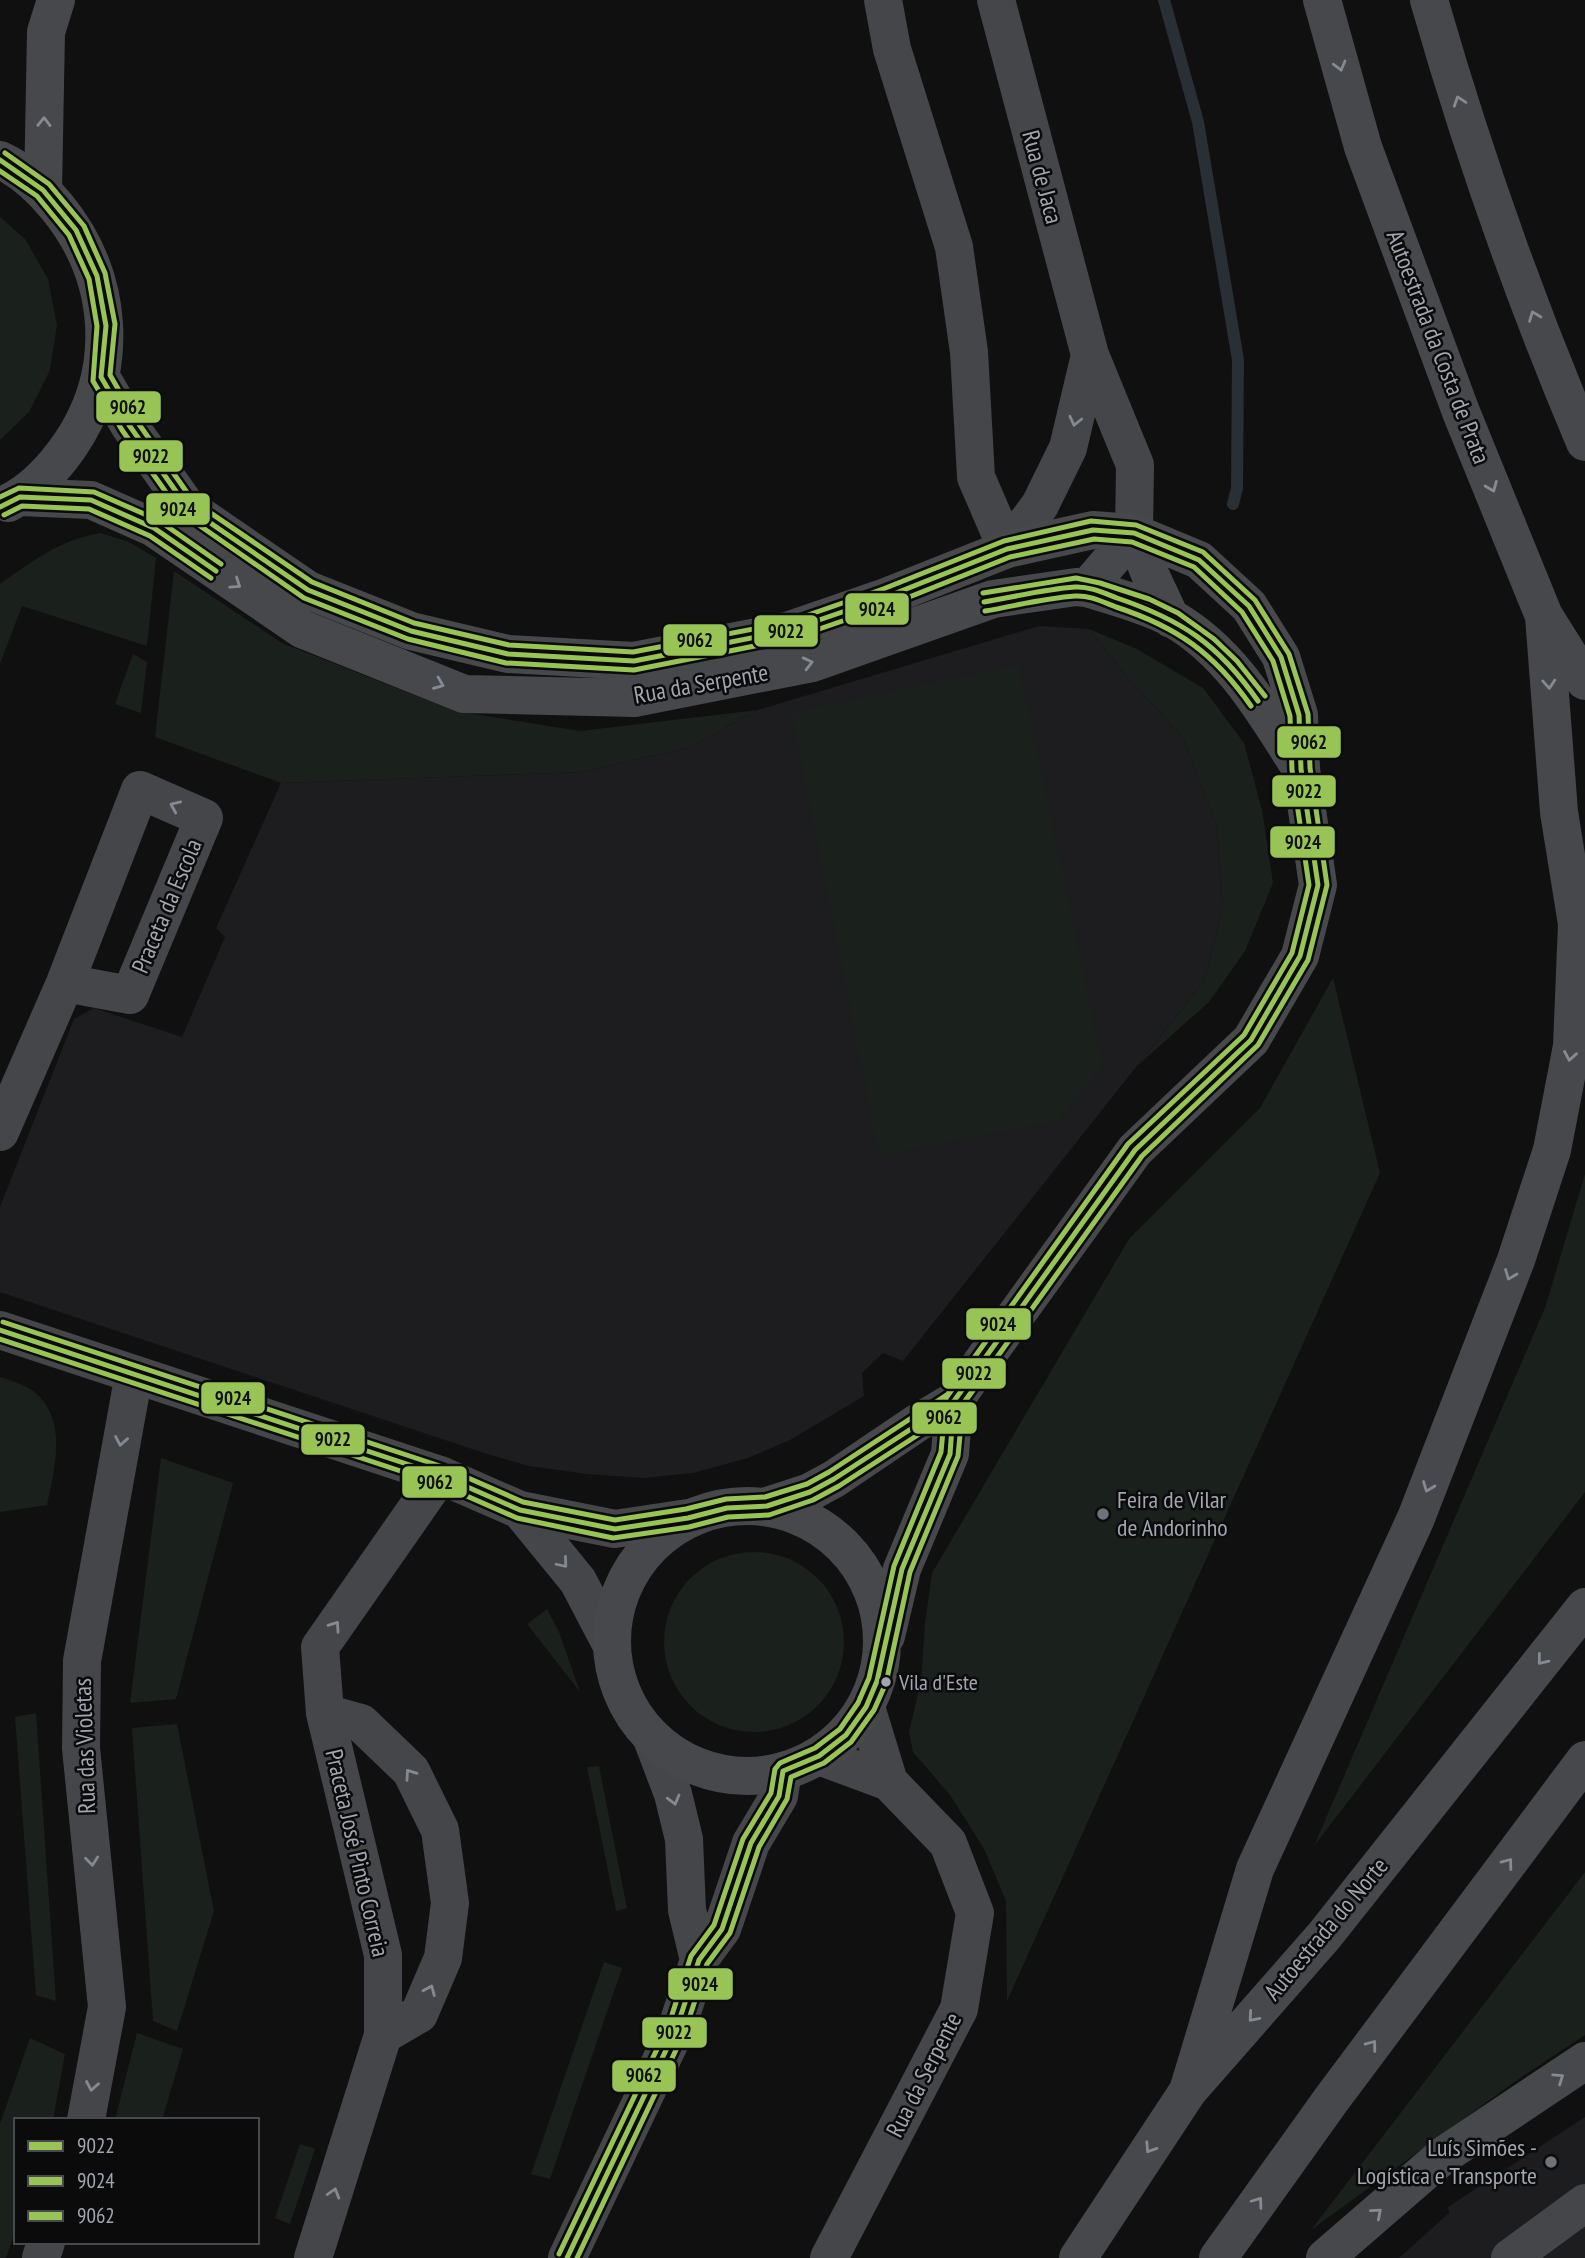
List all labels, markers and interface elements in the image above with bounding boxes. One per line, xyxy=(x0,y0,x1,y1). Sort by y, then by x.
one-way arrow xyxy=(1332,60,1347,72)
one-way arrow xyxy=(1453,96,1467,108)
one-way arrow xyxy=(37,116,52,127)
street label: Rua de Jaca xyxy=(1015,127,1070,227)
street label: Autoestrada da Costa de Prata xyxy=(1380,226,1497,468)
one-way arrow xyxy=(1529,311,1543,323)
line badge: 9062 xyxy=(95,390,162,424)
text: 9062 xyxy=(110,395,146,419)
one-way arrow xyxy=(1068,415,1083,427)
line badge: 9022 xyxy=(118,439,184,473)
text: 9022 xyxy=(133,444,169,468)
one-way arrow xyxy=(1483,480,1497,492)
line badge: 9024 xyxy=(145,492,211,526)
text: 9024 xyxy=(160,497,196,521)
one-way arrow xyxy=(228,576,241,588)
line badge: 9024 xyxy=(844,592,910,626)
text: 9024 xyxy=(859,597,895,621)
line badge: 9022 xyxy=(753,614,819,648)
text: 9022 xyxy=(768,619,804,643)
line badge: 9062 xyxy=(662,623,728,657)
text: 9062 xyxy=(677,628,713,652)
street label: Rua da Serpente xyxy=(631,656,770,711)
one-way arrow xyxy=(802,657,814,671)
one-way arrow xyxy=(432,676,445,690)
one-way arrow xyxy=(1542,679,1557,690)
line badge: 9062 xyxy=(1276,725,1342,759)
text: 9062 xyxy=(1291,730,1327,754)
line badge: 9022 xyxy=(1271,774,1337,808)
text: 9022 xyxy=(1286,779,1322,803)
one-way arrow xyxy=(170,800,182,814)
line badge: 9024 xyxy=(1269,825,1336,859)
text: 9024 xyxy=(1285,830,1321,854)
street label: Praceta da Escola xyxy=(124,834,209,978)
one-way arrow xyxy=(1563,1050,1578,1062)
one-way arrow xyxy=(1505,1269,1519,1281)
line badge: 9024 xyxy=(965,1307,1032,1341)
text: 9024 xyxy=(980,1312,1016,1336)
line badge: 9022 xyxy=(941,1357,1007,1390)
text: 9022 xyxy=(956,1361,992,1385)
line badge: 9024 xyxy=(200,1381,266,1415)
text: 9024 xyxy=(215,1386,251,1410)
line badge: 9062 xyxy=(911,1401,978,1435)
text: 9062 xyxy=(926,1405,962,1429)
line badge: 9022 xyxy=(300,1423,366,1456)
text: 9022 xyxy=(315,1427,351,1451)
one-way arrow xyxy=(115,1435,130,1447)
line badge: 9062 xyxy=(401,1465,468,1499)
text: 9062 xyxy=(417,1470,453,1494)
one-way arrow xyxy=(1422,1481,1436,1493)
place label: Feira de Vilar de Andorinho xyxy=(1117,1484,1228,1543)
marker: Feira de Vilar de Andorinho xyxy=(1095,1506,1111,1522)
one-way arrow xyxy=(555,1555,567,1568)
one-way arrow xyxy=(327,1621,339,1634)
one-way arrow xyxy=(1538,1653,1551,1665)
place label: Vila d'Este xyxy=(898,1668,978,1696)
marker: Vila d'Este xyxy=(879,1675,893,1689)
street label: Rua das Violetas xyxy=(67,1678,102,1814)
street label: Praceta José Pinto Correia xyxy=(319,1746,396,1960)
one-way arrow xyxy=(406,1769,419,1782)
one-way arrow xyxy=(666,1794,680,1806)
street label: Autoestrada do Norte xyxy=(1257,1851,1394,2006)
one-way arrow xyxy=(84,1856,99,1867)
one-way arrow xyxy=(1500,1858,1513,1871)
line badge: 9024 xyxy=(667,1967,734,2001)
text: 9024 xyxy=(682,1972,718,1996)
one-way arrow xyxy=(421,1985,435,1997)
street label: Rua da Serpente xyxy=(879,2007,968,2142)
one-way arrow xyxy=(1249,2008,1262,2021)
line badge: 9022 xyxy=(641,2016,708,2049)
text: 9022 xyxy=(656,2020,692,2044)
one-way arrow xyxy=(1363,2040,1376,2053)
line badge: 9062 xyxy=(611,2059,677,2093)
text: 9062 xyxy=(626,2063,662,2087)
one-way arrow xyxy=(1551,2074,1564,2086)
one-way arrow xyxy=(85,2080,100,2092)
legend xyxy=(14,2118,259,2244)
text: 9022 xyxy=(77,2132,115,2159)
place label: Luís Simões - Logística e Transporte xyxy=(1357,2132,1537,2191)
one-way arrow xyxy=(1146,2140,1159,2153)
marker: Luís Simões - Logística e Transporte xyxy=(1543,2154,1559,2170)
text: 9024 xyxy=(77,2167,115,2194)
one-way arrow xyxy=(325,2187,340,2199)
one-way arrow xyxy=(1249,2197,1262,2210)
text: 9062 xyxy=(77,2202,115,2229)
one-way arrow xyxy=(1369,2209,1382,2221)

